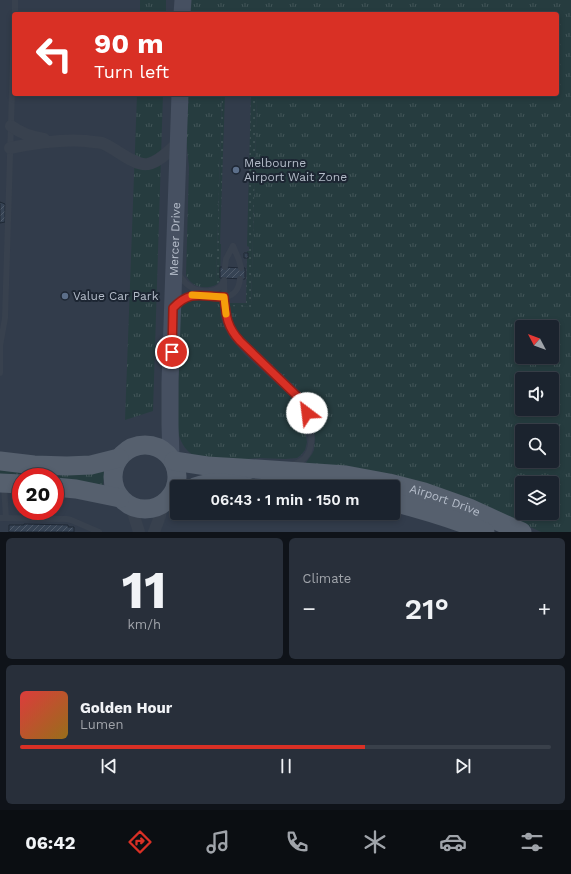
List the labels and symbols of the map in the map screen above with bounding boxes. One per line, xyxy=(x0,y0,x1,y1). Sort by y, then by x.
place label: Melbourne Airport Wait Zone xyxy=(244,156,347,184)
marker: Melbourne Airport Wait Zone xyxy=(231,165,241,175)
street label: Mercer Drive xyxy=(167,202,183,276)
place label: Value Car Park xyxy=(73,289,159,303)
marker: Value Car Park xyxy=(60,291,70,301)
north arrow xyxy=(515,320,559,364)
pin xyxy=(155,335,189,369)
position arrow xyxy=(286,392,328,434)
speed limit sign: 20 xyxy=(12,468,64,520)
street label: Airport Drive xyxy=(408,482,483,519)

